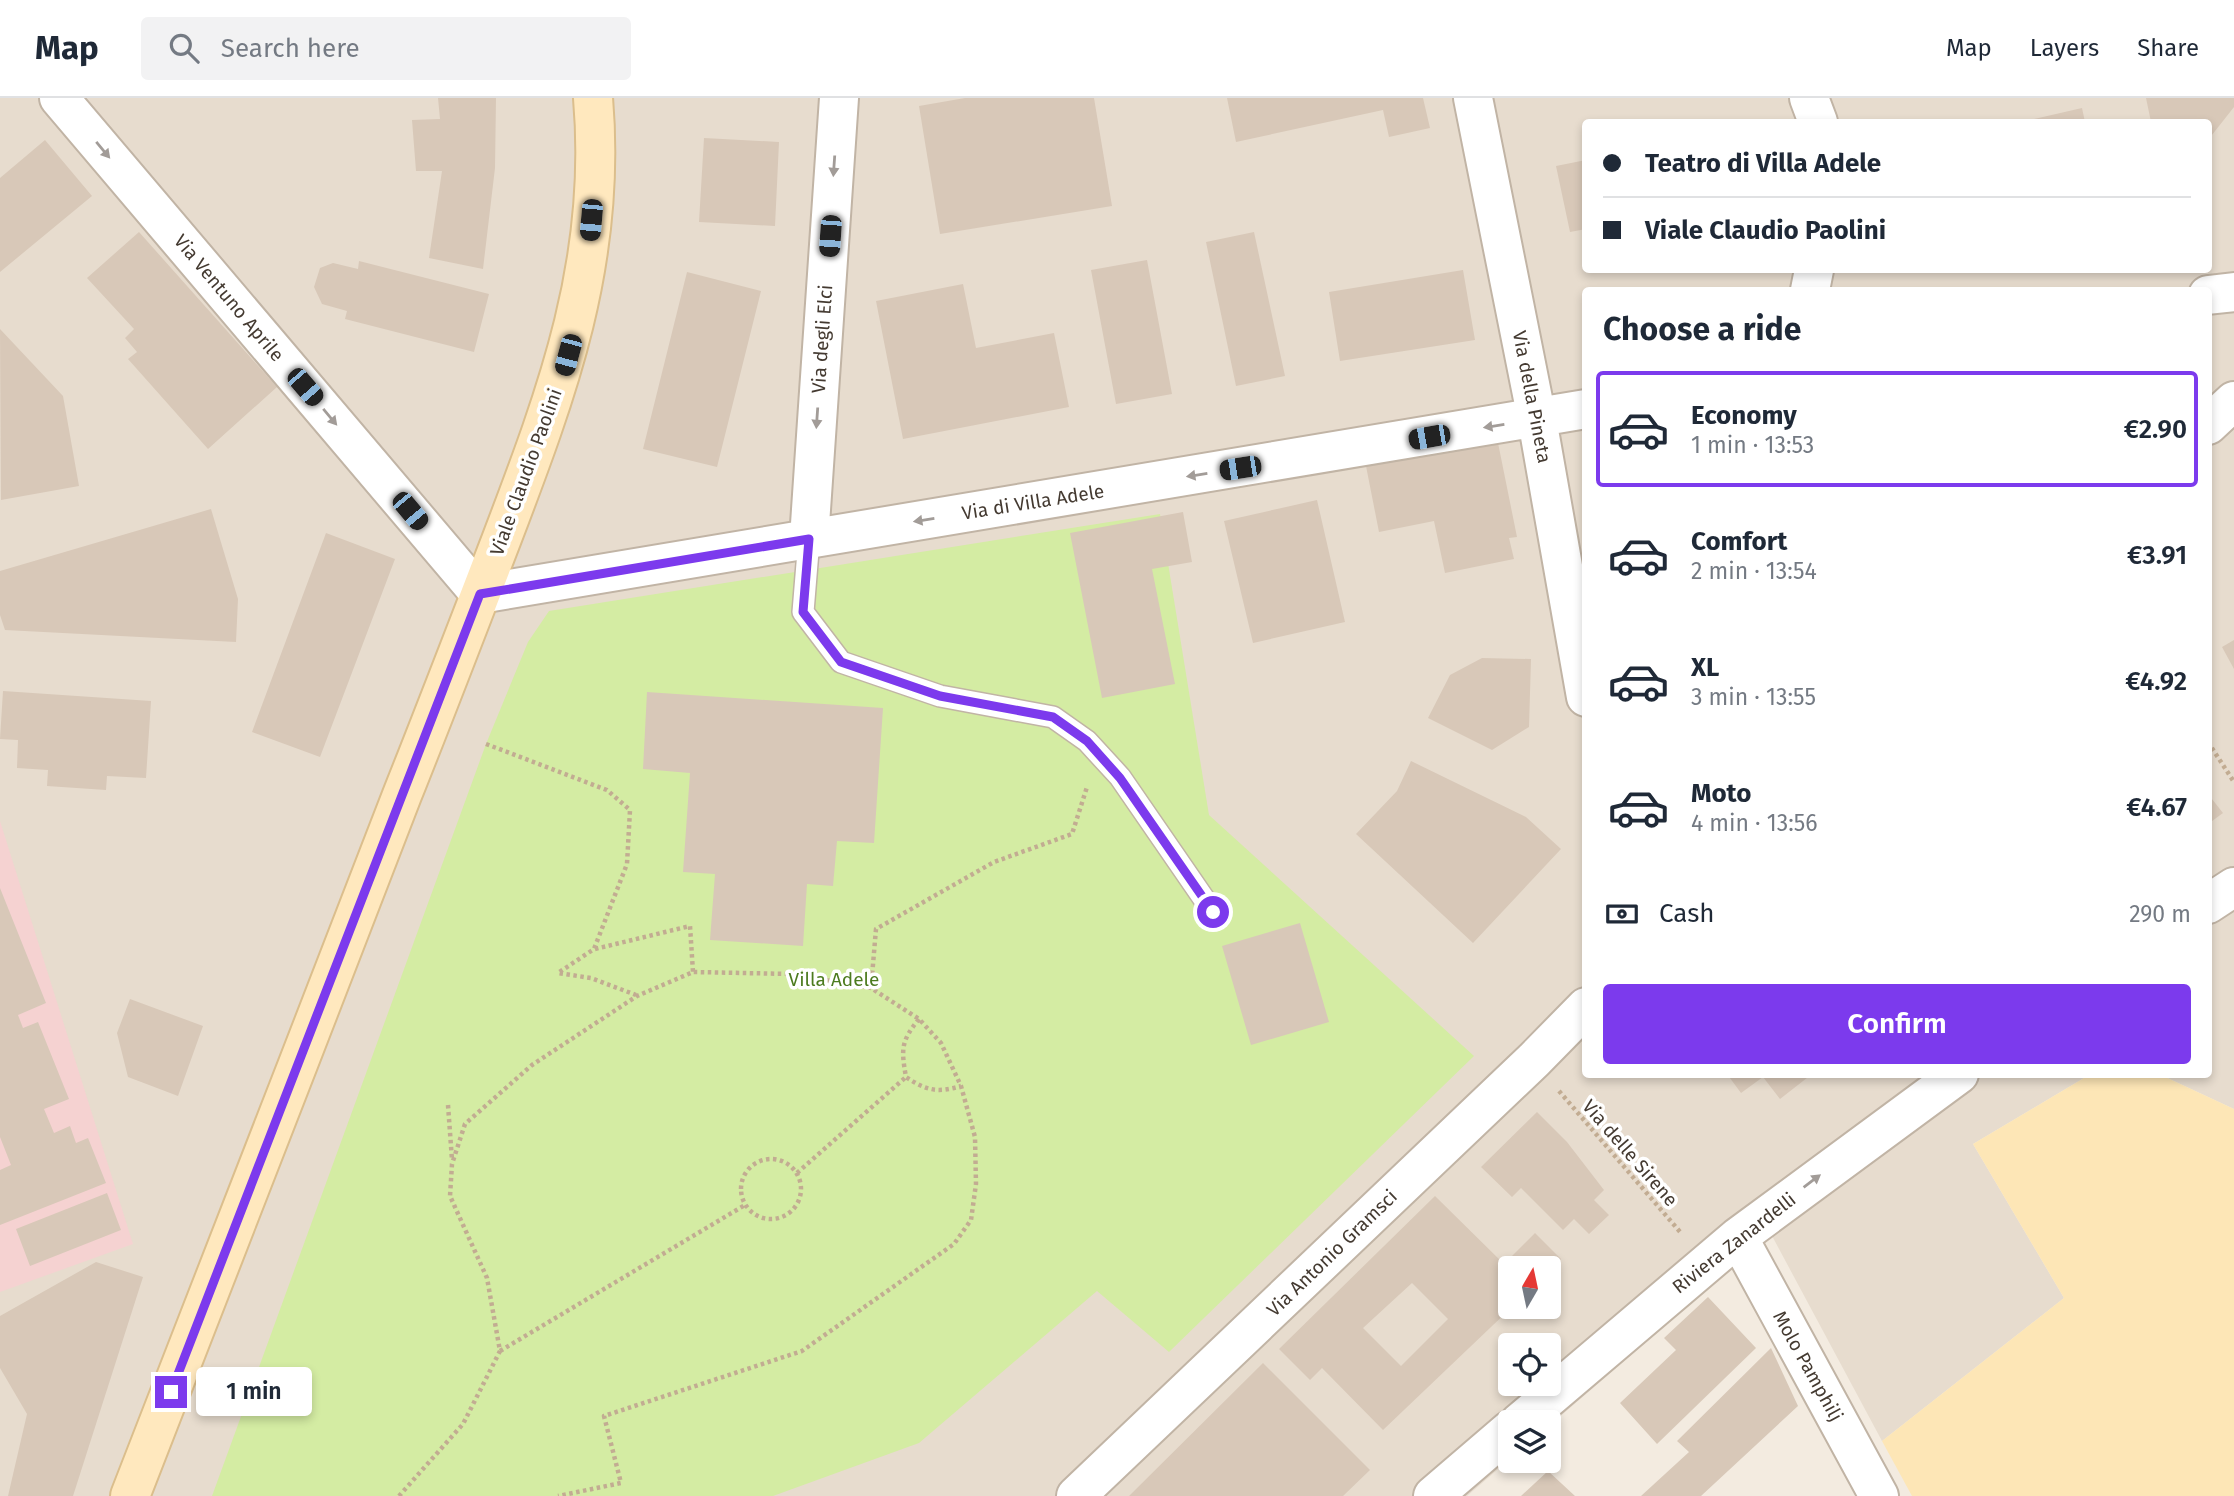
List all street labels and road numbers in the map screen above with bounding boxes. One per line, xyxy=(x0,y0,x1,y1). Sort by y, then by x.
street label: Via Ventuno Aprile xyxy=(169,230,289,366)
street label: Via degli Elci xyxy=(807,284,837,394)
street label: Via della Pineta xyxy=(1508,329,1556,465)
street label: Viale Claudio Paolini xyxy=(485,385,567,559)
street label: Via di Villa Adele xyxy=(960,479,1106,525)
street label: Via delle Sirene xyxy=(1577,1095,1683,1211)
street label: Via Antonio Gramsci xyxy=(1262,1185,1402,1321)
street label: Riviera Zanardelli xyxy=(1668,1188,1800,1298)
street label: Molo Pamphilj xyxy=(1768,1307,1848,1425)

